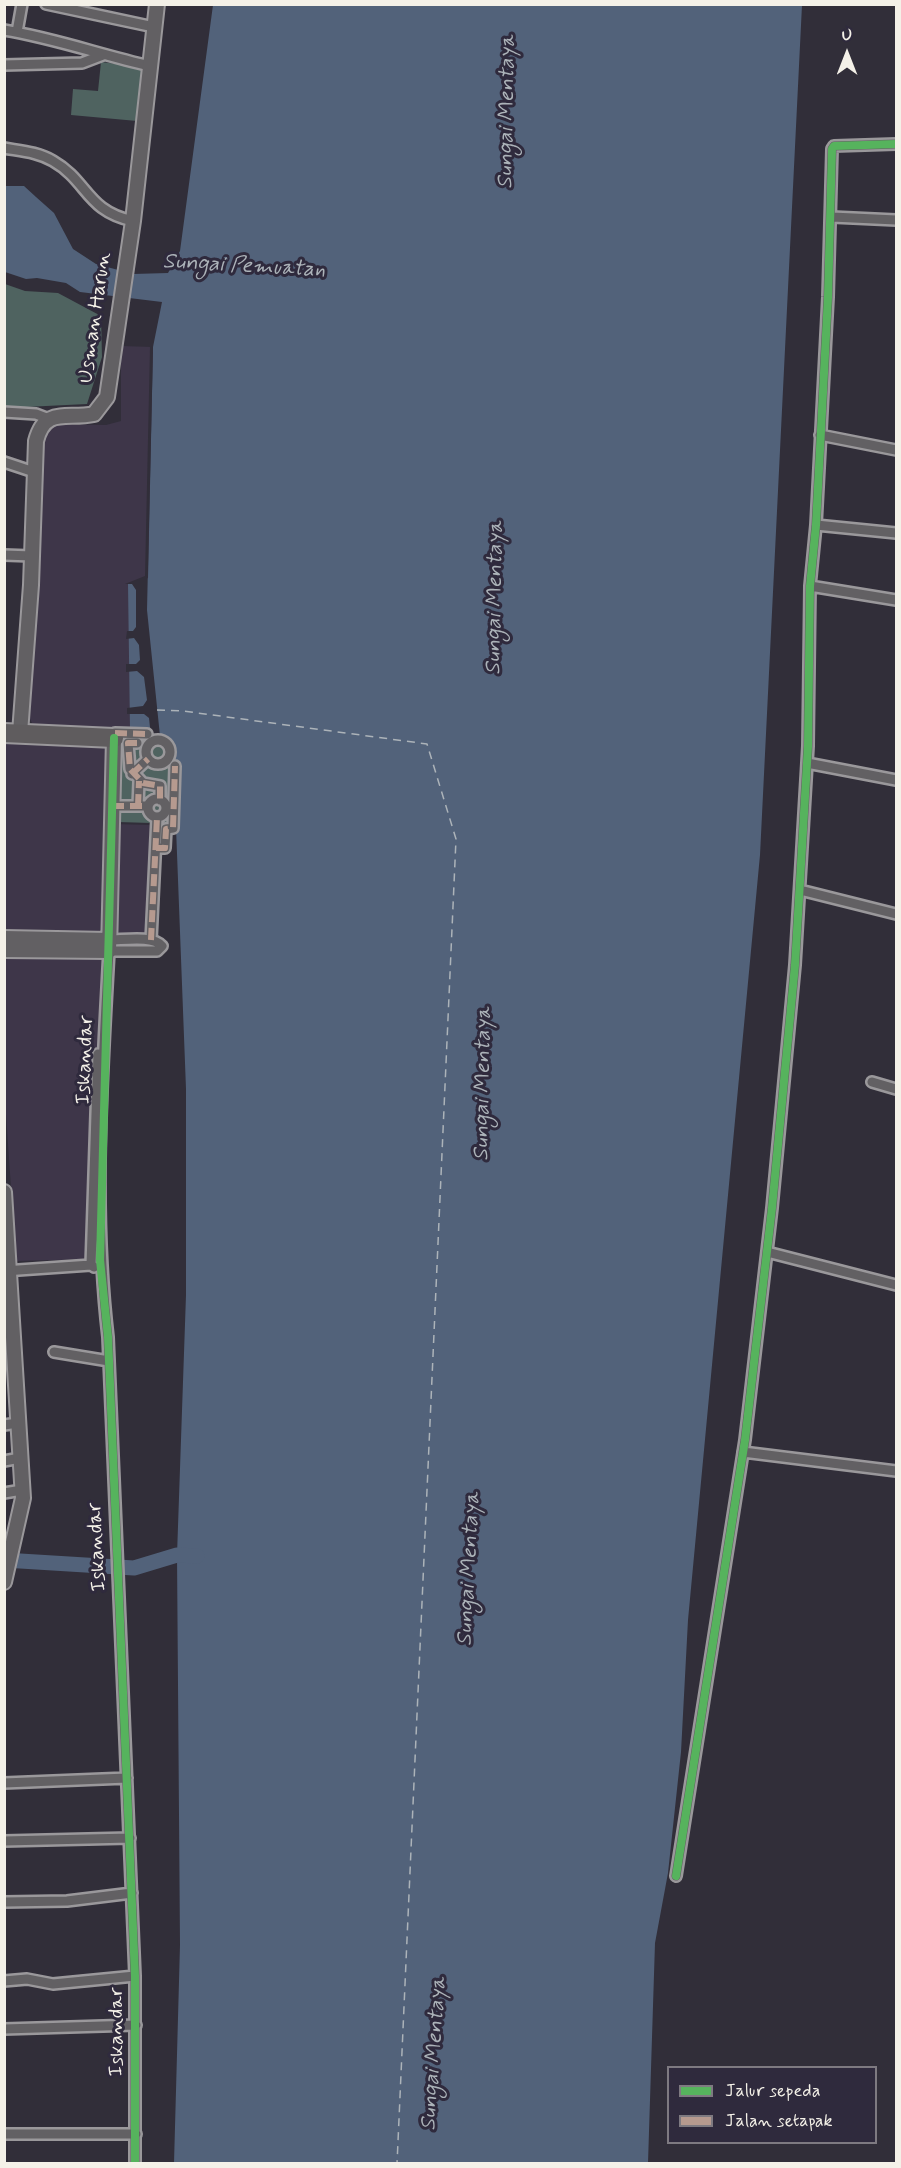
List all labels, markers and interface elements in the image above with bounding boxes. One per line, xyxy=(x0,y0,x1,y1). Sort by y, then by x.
north arrow xyxy=(817,24,877,84)
text: U xyxy=(842,25,852,46)
water label: Sungai Mentaya xyxy=(493,35,523,189)
water label: Sungai Pemuatan xyxy=(162,250,326,284)
street label: Usman Harun xyxy=(74,251,118,385)
water label: Sungai Mentaya xyxy=(481,521,511,675)
water label: Sungai Mentaya xyxy=(469,1007,499,1161)
street label: Iskandar xyxy=(72,1015,100,1105)
water label: Sungai Mentaya xyxy=(453,1491,487,1647)
street label: Iskandar xyxy=(83,1502,113,1592)
water label: Sungai Mentaya xyxy=(416,1976,454,2132)
street label: Iskandar xyxy=(105,1987,131,2077)
legend xyxy=(667,2066,877,2144)
text: Jalur sepeda xyxy=(725,2079,821,2103)
text: Jalan setapak xyxy=(725,2109,833,2133)

